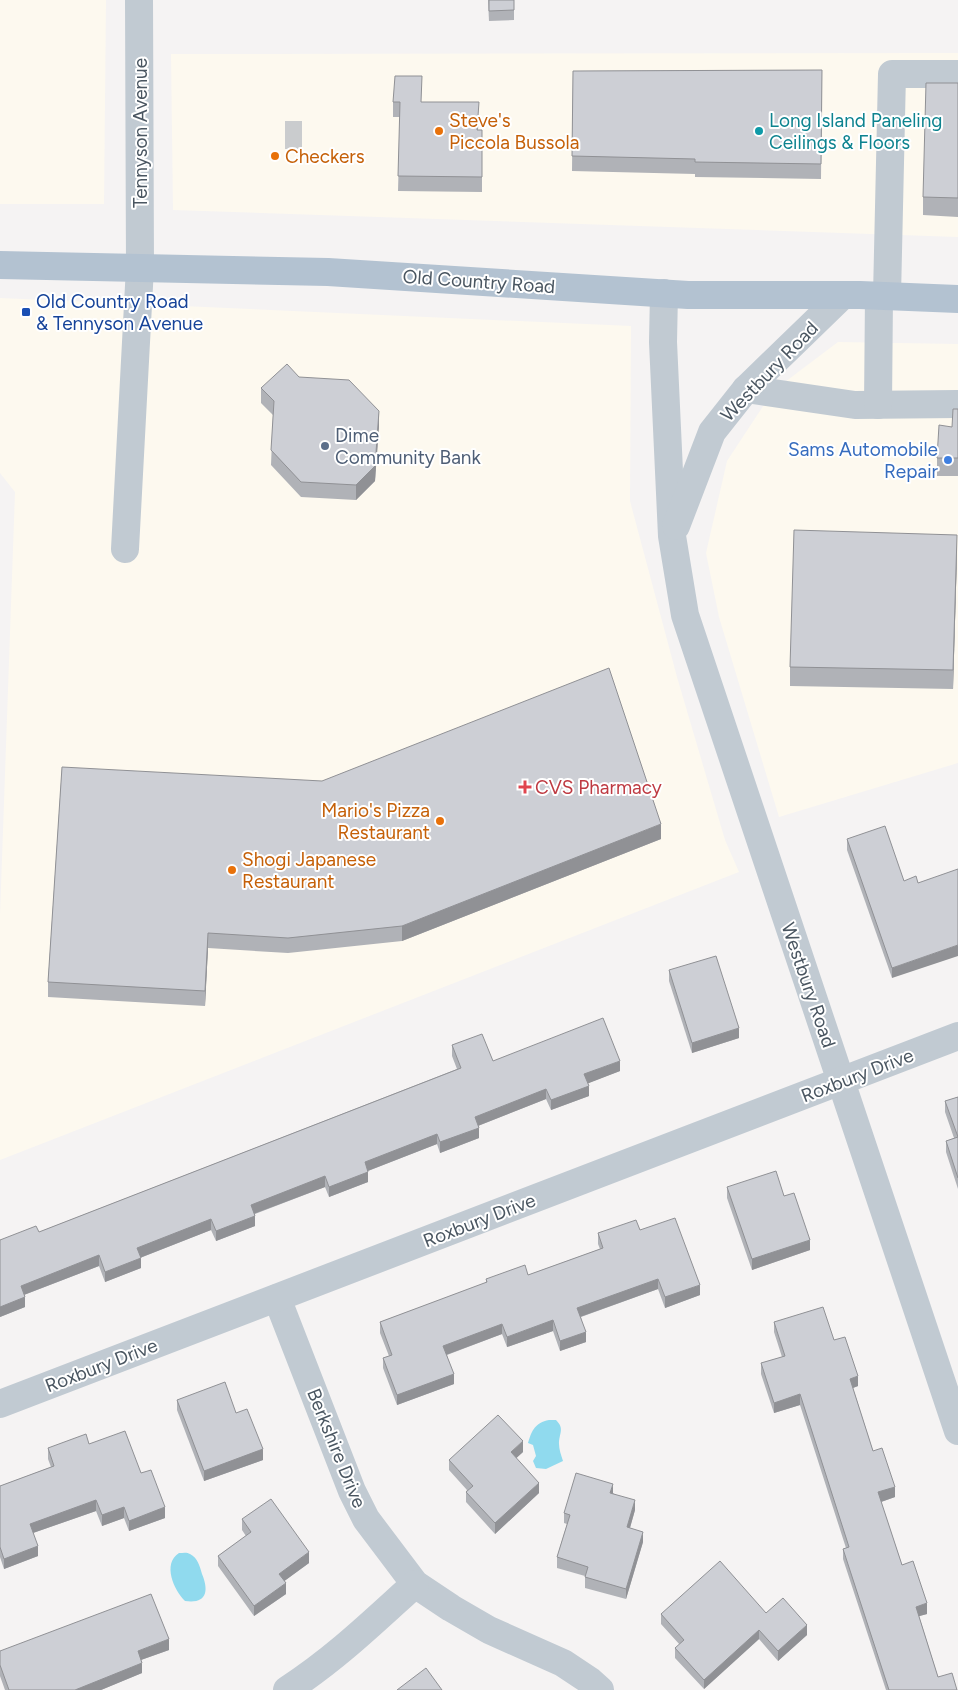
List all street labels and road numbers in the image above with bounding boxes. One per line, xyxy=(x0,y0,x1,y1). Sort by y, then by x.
street label: Tennyson Avenue xyxy=(129,58,152,208)
street label: Old Country Road xyxy=(402,265,556,298)
street label: Westbury Road xyxy=(716,316,823,426)
street label: Westbury Road xyxy=(776,920,841,1051)
street label: Roxbury Drive xyxy=(798,1043,917,1107)
street label: Roxbury Drive xyxy=(420,1188,539,1252)
street label: Roxbury Drive xyxy=(42,1333,161,1397)
street label: Berkshire Drive xyxy=(302,1385,371,1511)

